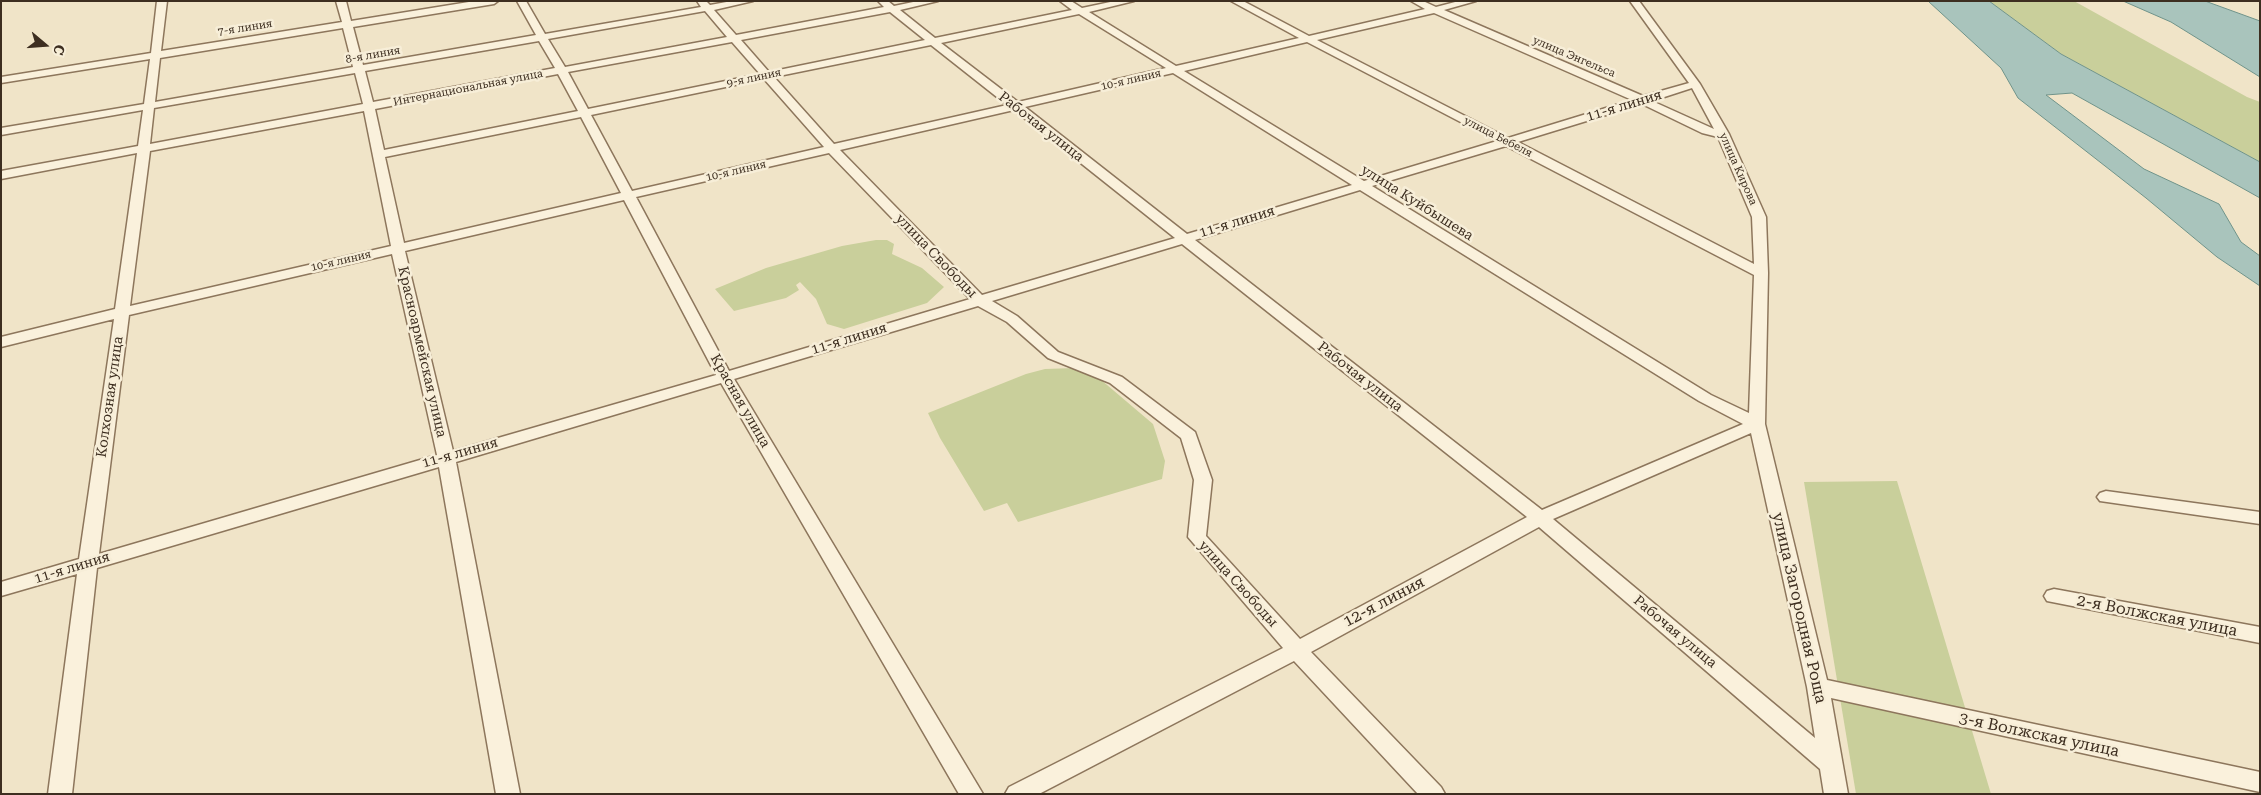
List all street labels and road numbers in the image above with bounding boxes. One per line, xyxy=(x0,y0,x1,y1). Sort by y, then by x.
street label: 7-я линия xyxy=(217,17,273,39)
street label: улица Энгельса xyxy=(1531,34,1617,80)
street label: 8-я линия xyxy=(345,44,401,66)
street label: 9-я линия xyxy=(726,66,782,90)
street label: Интернациональная улица xyxy=(392,67,544,109)
street label: 10-я линия xyxy=(1100,67,1162,93)
street label: 11-я линия xyxy=(1584,87,1664,125)
street label: Рабочая улица xyxy=(995,89,1087,165)
street label: улица Бебеля xyxy=(1461,114,1535,160)
street label: улица Кирова xyxy=(1716,131,1760,207)
street label: 10-я линия xyxy=(705,158,767,184)
street label: улица Куйбышева xyxy=(1358,162,1476,244)
street label: 11-я линия xyxy=(1197,203,1277,241)
street label: улица Свободы xyxy=(892,210,980,302)
street label: 10-я линия xyxy=(310,248,372,274)
street label: Красноармейская улица xyxy=(394,265,450,439)
street label: 11-я линия xyxy=(809,320,889,358)
street label: Колхозная улица xyxy=(93,335,127,459)
street label: Рабочая улица xyxy=(1314,339,1406,415)
street label: Красная улица xyxy=(706,351,774,451)
street label: 11-я линия xyxy=(420,434,500,472)
street label: улица Загородная Роща xyxy=(1768,511,1830,705)
street label: улица Свободы xyxy=(1195,537,1281,631)
street label: 11-я линия xyxy=(32,549,112,587)
street label: 12-я линия xyxy=(1340,573,1428,631)
street label: 2-я Волжская улица xyxy=(2075,591,2239,641)
street label: Рабочая улица xyxy=(1630,592,1720,672)
street label: 3-я Волжская улица xyxy=(1957,709,2121,761)

